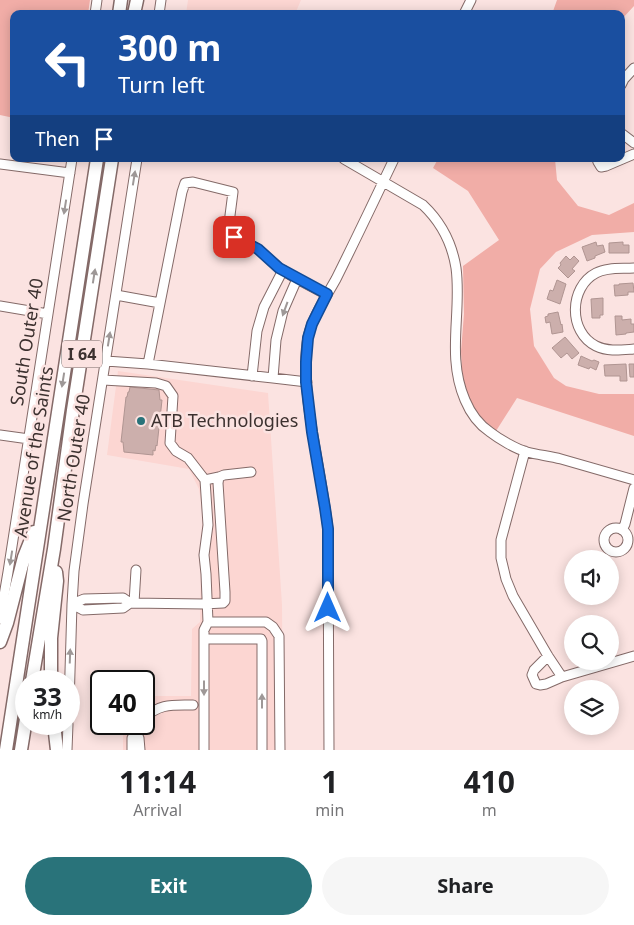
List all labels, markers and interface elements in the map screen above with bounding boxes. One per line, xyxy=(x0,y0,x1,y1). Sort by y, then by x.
text: 300 m xyxy=(118,24,221,71)
icon: left xyxy=(35,30,100,95)
text: Turn left xyxy=(118,69,205,99)
icon: arrive xyxy=(90,125,118,153)
text: Then xyxy=(35,126,80,152)
one-way arrow xyxy=(130,170,138,186)
one-way arrow xyxy=(60,199,68,215)
pin xyxy=(213,216,255,258)
icon: arrive xyxy=(220,223,248,251)
one-way arrow xyxy=(90,268,98,284)
street label: South Outer 40 xyxy=(4,276,48,407)
one-way arrow xyxy=(281,302,289,317)
one-way arrow xyxy=(106,330,114,346)
road number: I 64 xyxy=(62,340,102,368)
street label: Avenue of the Saints xyxy=(8,365,58,539)
one-way arrow xyxy=(58,372,66,388)
street label: North Outer 40 xyxy=(51,392,95,523)
place label: ATB Technologies xyxy=(151,408,298,432)
marker: ATB Technologies xyxy=(135,415,147,427)
one-way arrow xyxy=(6,550,14,566)
map controls xyxy=(564,550,619,735)
button: sound xyxy=(564,550,619,605)
position arrow xyxy=(301,581,353,633)
button: search xyxy=(564,615,619,670)
one-way arrow xyxy=(67,648,75,664)
speed limit sign: 40 xyxy=(90,670,155,735)
text: 33 xyxy=(33,679,62,713)
one-way arrow xyxy=(200,680,208,696)
button: layers xyxy=(564,680,619,735)
one-way arrow xyxy=(258,693,266,709)
text: km/h xyxy=(33,706,62,723)
text: 11:14 xyxy=(119,761,196,802)
text: 1 xyxy=(321,761,338,802)
text: 410 xyxy=(463,761,515,802)
text: Arrival xyxy=(133,799,182,821)
text: min xyxy=(315,799,344,821)
text: m xyxy=(482,799,497,821)
button: Exit xyxy=(25,857,312,915)
button: Share xyxy=(322,857,609,915)

